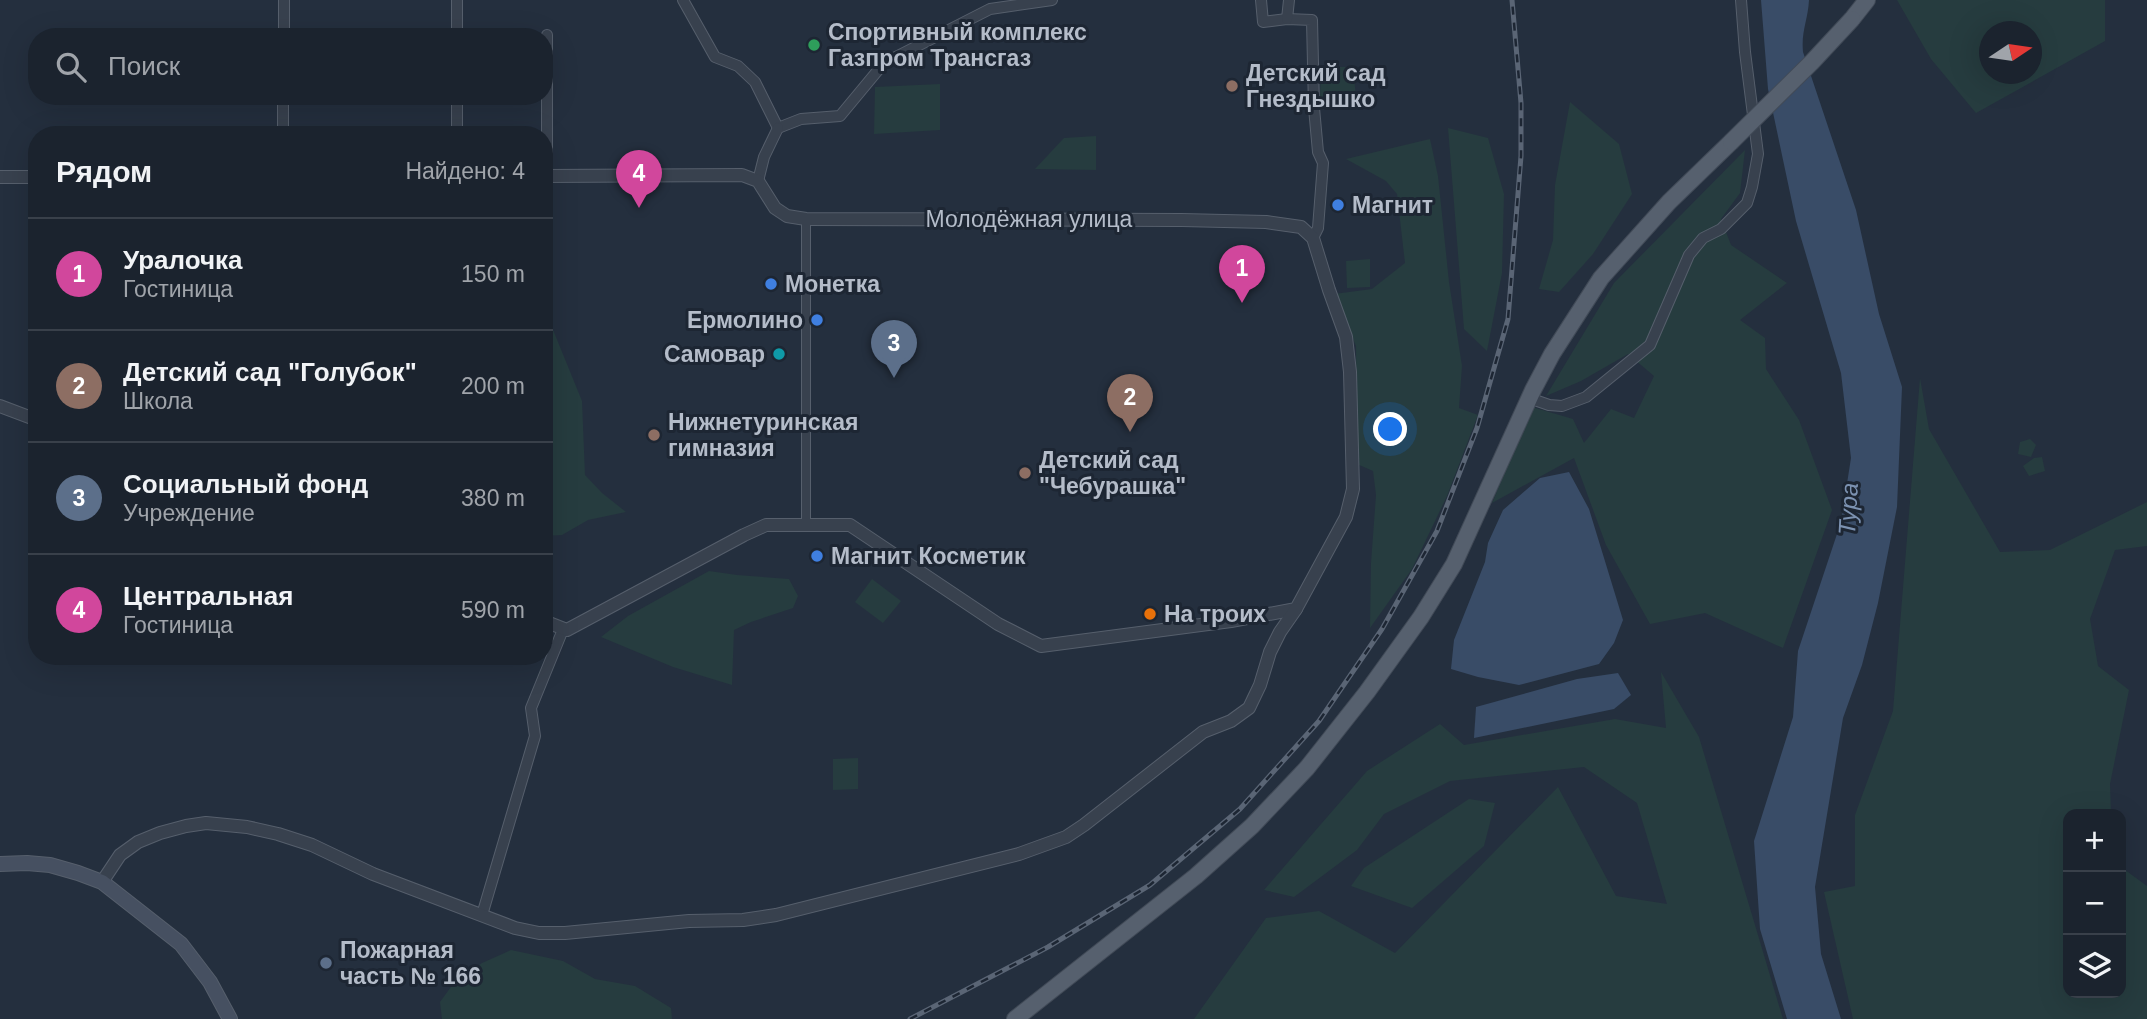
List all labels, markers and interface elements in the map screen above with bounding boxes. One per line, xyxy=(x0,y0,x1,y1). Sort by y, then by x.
place label: Спортивный комплекс Газпром Трансгаз xyxy=(828,19,1087,71)
north arrow xyxy=(1979,21,2042,84)
search box xyxy=(28,28,553,105)
marker: Спортивный комплекс Газпром Трансгаз xyxy=(806,37,822,53)
icon: search xyxy=(52,48,90,86)
text: Поиск xyxy=(108,51,180,81)
place label: Детский сад Гнездышко xyxy=(1246,60,1386,112)
marker: Детский сад Гнездышко xyxy=(1224,78,1240,94)
pin: 4 xyxy=(616,150,662,208)
text: Рядом xyxy=(56,155,152,188)
text: Найдено: 4 xyxy=(405,158,525,184)
place label: Магнит xyxy=(1352,192,1433,218)
marker: Магнит xyxy=(1330,197,1346,213)
street label: Молодёжная улица xyxy=(926,206,1133,232)
text: Уралочка xyxy=(123,245,243,275)
pin: 1 xyxy=(1219,245,1265,303)
text: 1 xyxy=(73,261,85,287)
text: 150 m xyxy=(461,261,525,287)
place label: Монетка xyxy=(785,271,880,297)
text: Гостиница xyxy=(123,276,233,302)
marker: Монетка xyxy=(763,276,779,292)
place label: Ермолино xyxy=(687,307,803,333)
marker: Ермолино xyxy=(809,312,825,328)
pin: 3 xyxy=(871,320,917,378)
place label: Самовар xyxy=(664,341,765,367)
marker: Самовар xyxy=(771,346,787,362)
text: Детский сад "Голубок" xyxy=(123,357,417,387)
text: 2 xyxy=(73,373,85,399)
text: 200 m xyxy=(461,373,525,399)
pin: 2 xyxy=(1107,374,1153,432)
text: Школа xyxy=(123,388,193,414)
place label: Нижнетуринская гимназия xyxy=(668,409,858,461)
your location xyxy=(1373,412,1407,446)
marker: Нижнетуринская гимназия xyxy=(646,427,662,443)
place label: Детский сад "Чебурашка" xyxy=(1039,447,1186,499)
marker: Детский сад "Чебурашка" xyxy=(1017,465,1033,481)
text: Социальный фонд xyxy=(123,469,368,499)
water label: Тура xyxy=(1833,482,1863,536)
text: 3 xyxy=(73,485,85,511)
text: 380 m xyxy=(461,485,525,511)
text: Учреждение xyxy=(123,500,255,526)
place label: Магнит Косметик xyxy=(831,543,1026,569)
marker: Магнит Косметик xyxy=(809,548,825,564)
text: Центральная xyxy=(123,581,293,611)
text: 4 xyxy=(73,597,85,623)
text: 590 m xyxy=(461,597,525,623)
place label: На троих xyxy=(1164,601,1266,627)
marker: На троих xyxy=(1142,606,1158,622)
text: Гостиница xyxy=(123,612,233,638)
map controls xyxy=(2063,809,2126,998)
button: + xyxy=(2063,809,2126,872)
button: − xyxy=(2063,872,2126,935)
button: layers xyxy=(2063,935,2126,998)
place label: Пожарная часть № 166 xyxy=(340,937,481,989)
marker: Пожарная часть № 166 xyxy=(318,955,334,971)

